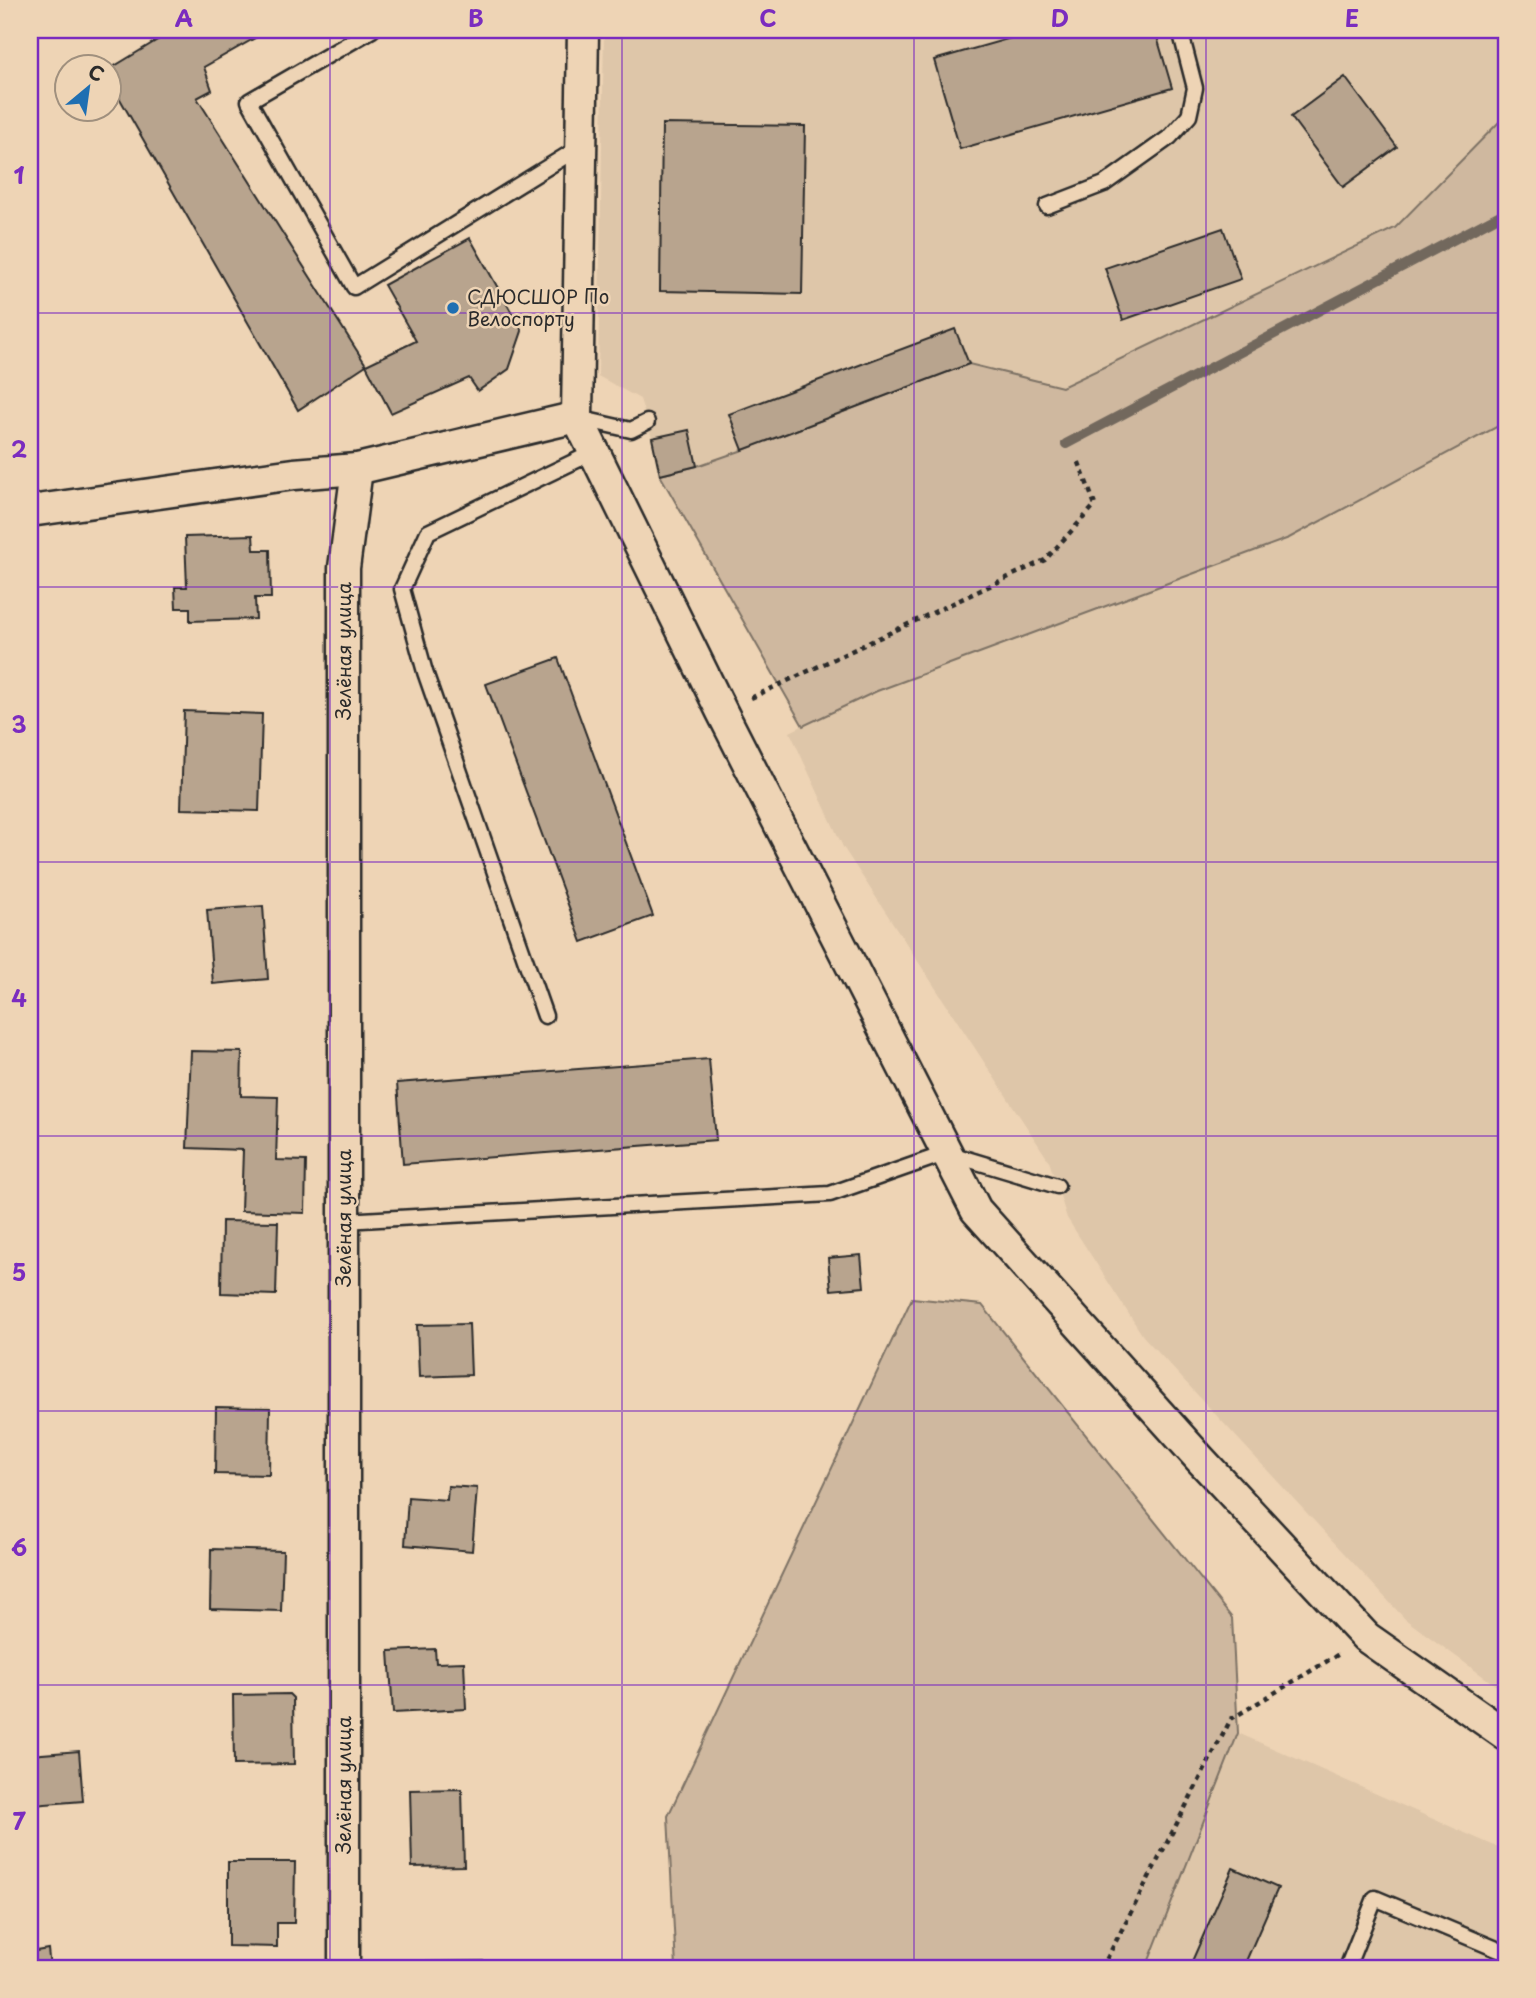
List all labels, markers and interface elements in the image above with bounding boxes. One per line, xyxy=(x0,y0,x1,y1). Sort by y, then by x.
text: A xyxy=(175,0,193,35)
text: B xyxy=(468,0,484,35)
text: C xyxy=(759,0,777,35)
text: D xyxy=(1051,0,1069,35)
text: E xyxy=(1345,0,1359,35)
north arrow xyxy=(52,52,122,122)
text: С xyxy=(84,57,110,88)
text: 1 xyxy=(14,157,25,192)
place label: СДЮСШОР По Велоспорту xyxy=(467,282,609,332)
marker: СДЮСШОР По Велоспорту xyxy=(445,300,461,316)
text: 2 xyxy=(11,431,27,466)
street label: Зелёная улица xyxy=(329,582,357,720)
text: 3 xyxy=(11,706,27,741)
text: 4 xyxy=(11,980,27,1015)
street label: Зелёная улица xyxy=(329,1149,357,1287)
text: 5 xyxy=(12,1254,26,1289)
text: 6 xyxy=(11,1529,27,1564)
street label: Зелёная улица xyxy=(329,1716,357,1854)
text: 7 xyxy=(12,1803,26,1838)

